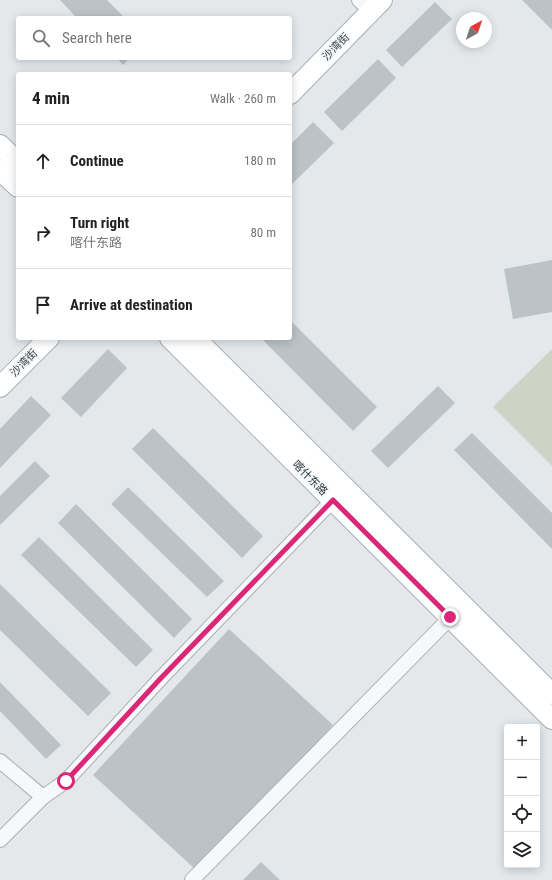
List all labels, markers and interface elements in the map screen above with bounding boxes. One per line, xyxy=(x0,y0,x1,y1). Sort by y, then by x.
north arrow xyxy=(456,12,492,48)
search box xyxy=(16,16,292,60)
icon: search xyxy=(30,27,52,49)
text: Search here xyxy=(62,29,132,47)
street label: 沙湾街 xyxy=(320,31,352,63)
text: 4 min xyxy=(32,88,70,108)
text: Walk · 260 m xyxy=(210,91,276,106)
icon: ahead xyxy=(32,150,54,172)
text: Continue xyxy=(70,152,124,170)
text: 180 m xyxy=(244,153,276,168)
text: Turn right xyxy=(70,214,129,232)
icon: right xyxy=(32,222,54,244)
text: 80 m xyxy=(250,225,276,240)
text: 喀什东路 xyxy=(70,235,122,250)
icon: arrive xyxy=(32,294,54,316)
text: Arrive at destination xyxy=(70,296,193,314)
street label: 沙湾街 xyxy=(8,347,40,379)
street label: 喀什东路 xyxy=(290,458,330,498)
route end xyxy=(441,608,459,626)
map controls xyxy=(504,724,540,868)
button: + xyxy=(504,724,540,760)
button: − xyxy=(504,760,540,796)
route start xyxy=(57,772,75,790)
button: locate xyxy=(504,796,540,832)
button: layers xyxy=(504,832,540,868)

